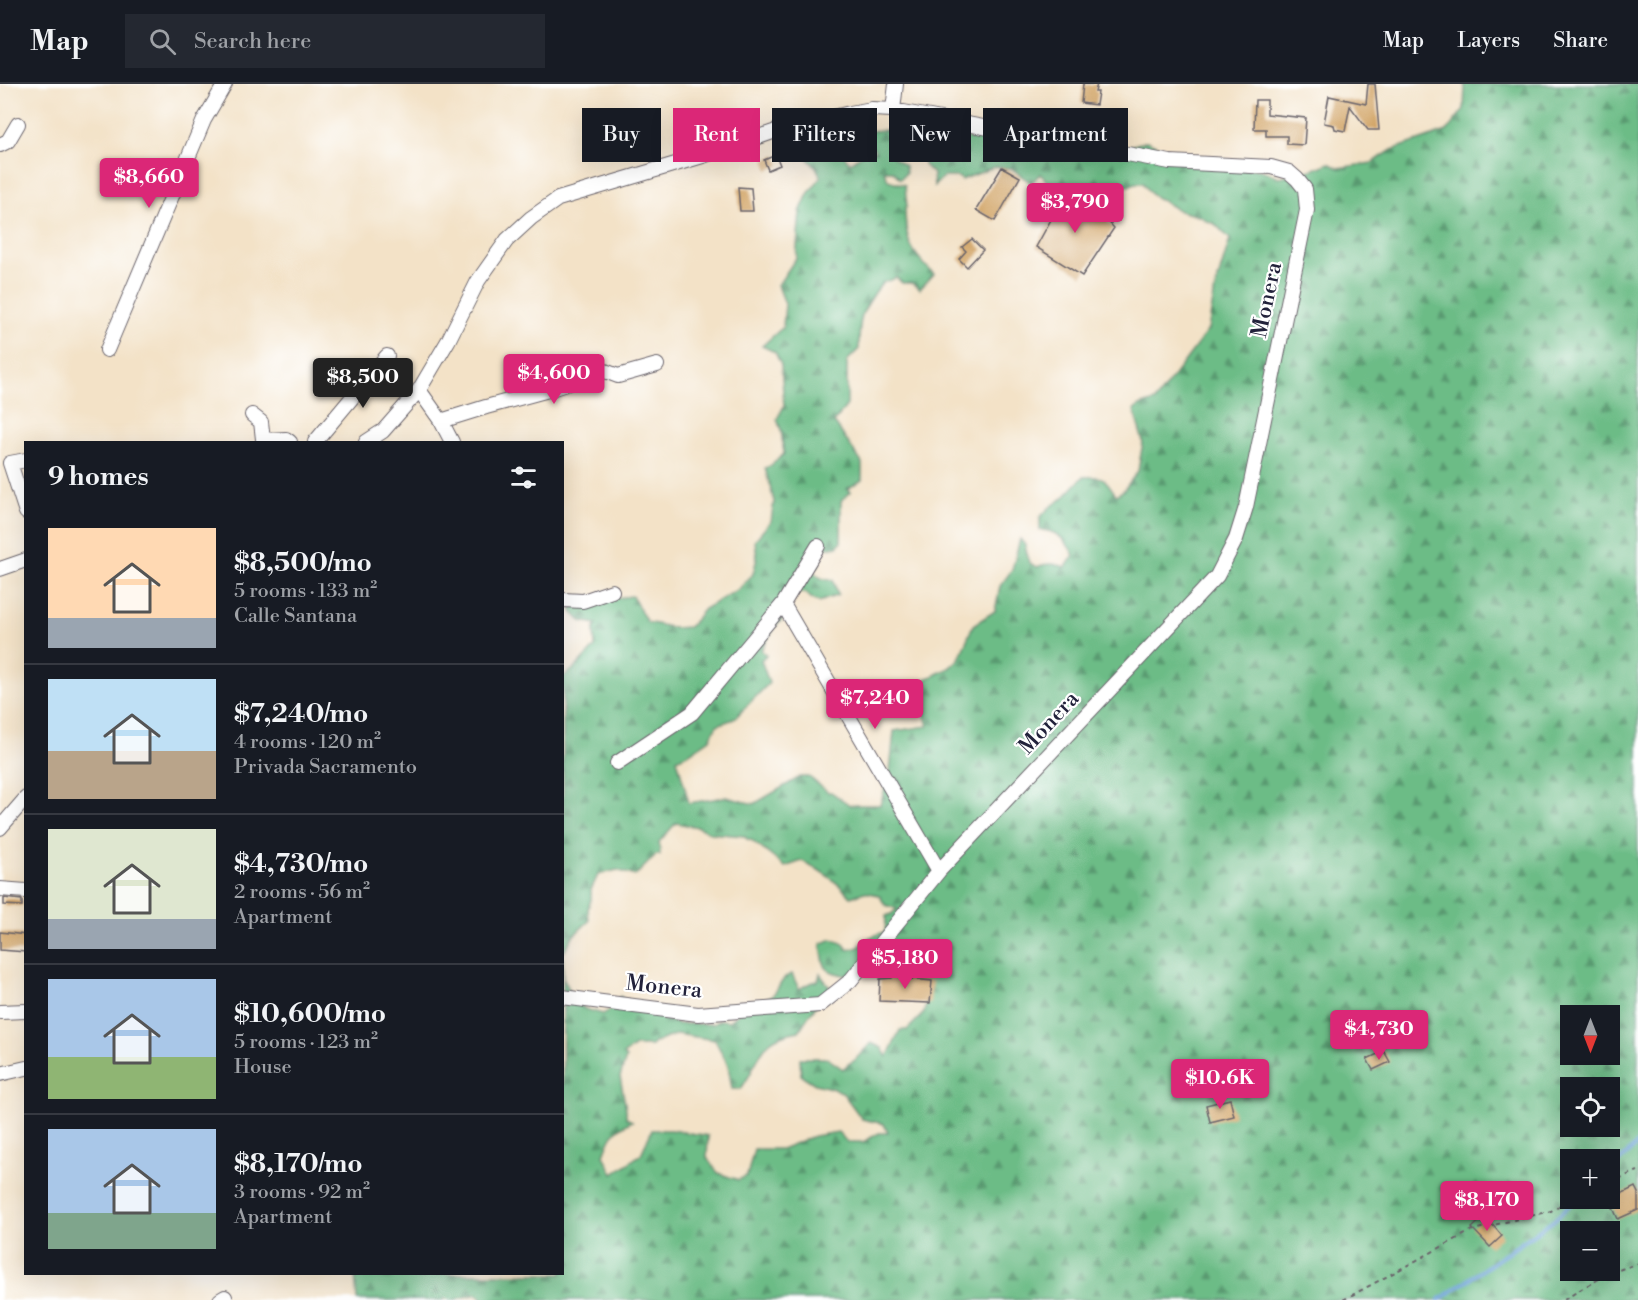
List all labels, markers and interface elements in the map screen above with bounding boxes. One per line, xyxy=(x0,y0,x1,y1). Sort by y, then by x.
search box xyxy=(125,14,545,68)
text: Map xyxy=(30,24,89,59)
icon: search xyxy=(146,25,179,58)
text: Search here xyxy=(194,28,311,55)
text: Map xyxy=(1383,28,1424,54)
text: Layers xyxy=(1457,28,1520,54)
text: Share xyxy=(1553,28,1608,54)
chip: Buy xyxy=(582,108,661,162)
chip: Rent xyxy=(673,108,760,162)
chip: Filters xyxy=(772,108,877,162)
chip: New xyxy=(889,108,971,162)
chip: Apartment xyxy=(983,108,1128,162)
pin: $8,660 xyxy=(100,158,198,209)
text: $8,660 xyxy=(114,165,184,190)
pin: $3,790 xyxy=(1026,183,1124,234)
text: $3,790 xyxy=(1041,190,1109,215)
street label: Monera xyxy=(1246,259,1288,340)
pin: $4,600 xyxy=(505,354,603,405)
pin: $8,500 xyxy=(314,358,412,409)
text: $4,600 xyxy=(517,361,591,386)
text: $8,500 xyxy=(327,365,399,390)
text: 9 homes xyxy=(48,461,149,493)
icon: filters xyxy=(507,461,540,494)
text: $8,500/mo xyxy=(234,547,372,579)
icon: home xyxy=(96,552,168,624)
text: 5 rooms · 133 m² xyxy=(234,579,377,604)
text: Calle Santana xyxy=(234,604,357,629)
pin: $7,240 xyxy=(826,679,924,730)
street label: Monera xyxy=(1013,685,1086,760)
text: $7,240 xyxy=(840,686,910,711)
text: $7,240/mo xyxy=(234,698,368,730)
icon: home xyxy=(96,703,168,775)
text: 4 rooms · 120 m² xyxy=(234,730,381,755)
text: Privada Sacramento xyxy=(234,755,417,780)
text: $4,730/mo xyxy=(234,848,368,880)
icon: home xyxy=(96,853,168,925)
text: 2 rooms · 56 m² xyxy=(234,880,370,905)
text: Apartment xyxy=(234,905,332,930)
pin: $5,180 xyxy=(856,939,954,990)
text: $5,180 xyxy=(871,946,939,971)
street label: Monera xyxy=(625,970,704,1005)
text: $10,600/mo xyxy=(234,998,386,1030)
icon: home xyxy=(96,1003,168,1075)
north arrow xyxy=(1560,1005,1620,1065)
map controls xyxy=(1560,1005,1620,1281)
pin: $4,730 xyxy=(1330,1010,1428,1061)
text: $4,730 xyxy=(1344,1017,1414,1042)
text: 5 rooms · 123 m² xyxy=(234,1030,378,1055)
text: House xyxy=(234,1055,292,1080)
pin: $10.6K xyxy=(1171,1059,1269,1110)
text: $10.6K xyxy=(1185,1066,1255,1091)
button: locate xyxy=(1560,1077,1620,1137)
text: $8,170/mo xyxy=(234,1148,363,1180)
button: + xyxy=(1560,1149,1620,1209)
icon: home xyxy=(96,1153,168,1225)
text: 3 rooms · 92 m² xyxy=(234,1180,370,1205)
pin: $8,170 xyxy=(1438,1181,1536,1232)
text: $8,170 xyxy=(1454,1188,1520,1213)
text: Apartment xyxy=(234,1205,332,1230)
button: − xyxy=(1560,1221,1620,1281)

